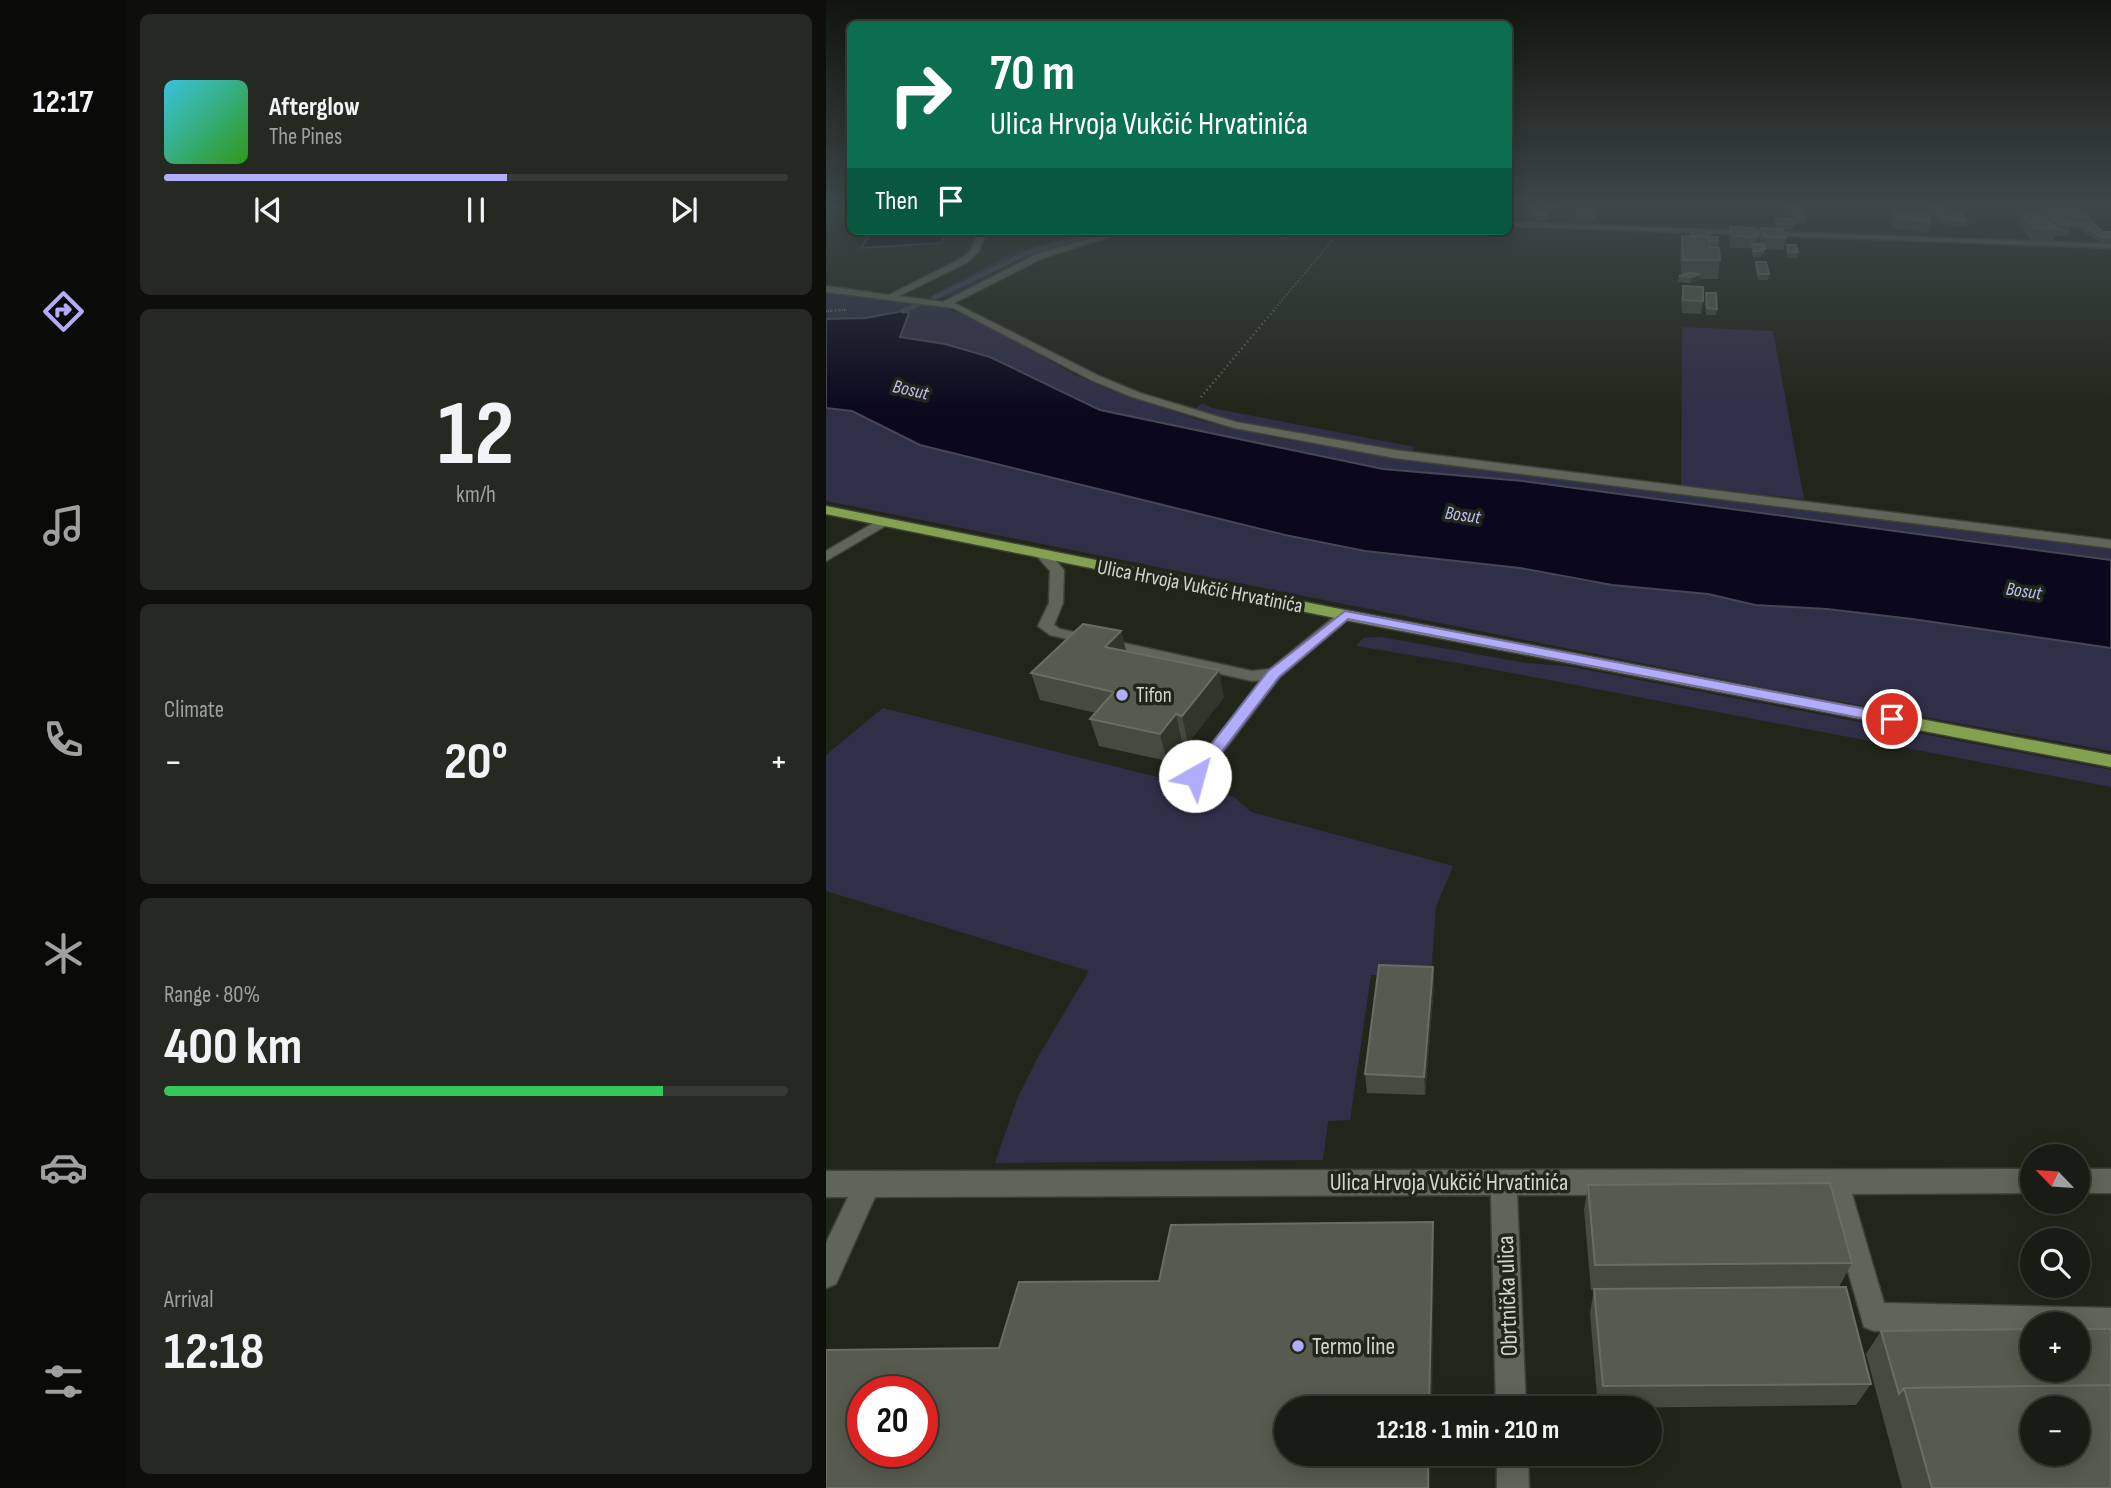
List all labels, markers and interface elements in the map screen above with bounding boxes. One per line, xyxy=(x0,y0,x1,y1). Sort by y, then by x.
text: 70 m xyxy=(990,45,1075,104)
icon: right xyxy=(875,49,966,140)
text: 12:17 xyxy=(33,83,93,122)
text: Afterglow xyxy=(269,92,360,123)
text: Ulica Hrvoja Vukčić Hrvatinića xyxy=(990,105,1308,144)
text: The Pines xyxy=(269,123,342,151)
icon: arrive xyxy=(932,182,970,220)
text: Then xyxy=(875,186,918,217)
icon: previous xyxy=(249,191,287,229)
icon: pause xyxy=(457,191,495,229)
icon: next xyxy=(665,191,703,229)
icon: directions xyxy=(39,287,88,336)
water label: Bosut xyxy=(890,375,932,406)
text: 12 xyxy=(438,381,514,490)
text: km/h xyxy=(456,481,496,509)
icon: music xyxy=(39,501,88,550)
water label: Bosut xyxy=(1443,502,1484,530)
street label: Ulica Hrvoja Vukčić Hrvatinića xyxy=(1095,554,1305,619)
water label: Bosut xyxy=(2004,578,2045,606)
place label: Tifon xyxy=(1136,683,1172,708)
marker: Tifon xyxy=(1114,687,1130,703)
pin xyxy=(1862,689,1922,749)
text: Climate xyxy=(164,696,224,724)
icon: arrive xyxy=(1873,700,1911,738)
icon: phone xyxy=(39,715,88,764)
text: 20° xyxy=(444,731,508,794)
position arrow xyxy=(1158,739,1232,813)
text: − xyxy=(164,740,183,785)
text: + xyxy=(769,740,788,785)
icon: climate xyxy=(39,929,88,978)
text: Range · 80% xyxy=(164,981,260,1009)
text: 400 km xyxy=(164,1016,302,1079)
icon: car xyxy=(39,1143,88,1192)
north arrow xyxy=(2020,1144,2090,1214)
map controls xyxy=(2020,1144,2090,1466)
street label: Ulica Hrvoja Vukčić Hrvatinića xyxy=(1330,1168,1568,1197)
button: search xyxy=(2020,1228,2090,1298)
street label: Obrtnička ulica xyxy=(1491,1235,1524,1357)
text: Arrival xyxy=(164,1286,213,1314)
button: + xyxy=(2020,1312,2090,1382)
text: 12:18 xyxy=(164,1321,264,1384)
place label: Termo line xyxy=(1312,1332,1395,1361)
marker: Termo line xyxy=(1290,1338,1306,1354)
icon: filters xyxy=(39,1357,88,1406)
speed limit sign: 20 xyxy=(847,1376,938,1467)
button: − xyxy=(2020,1396,2090,1466)
text: 12:18 · 1 min · 210 m xyxy=(1377,1415,1559,1446)

